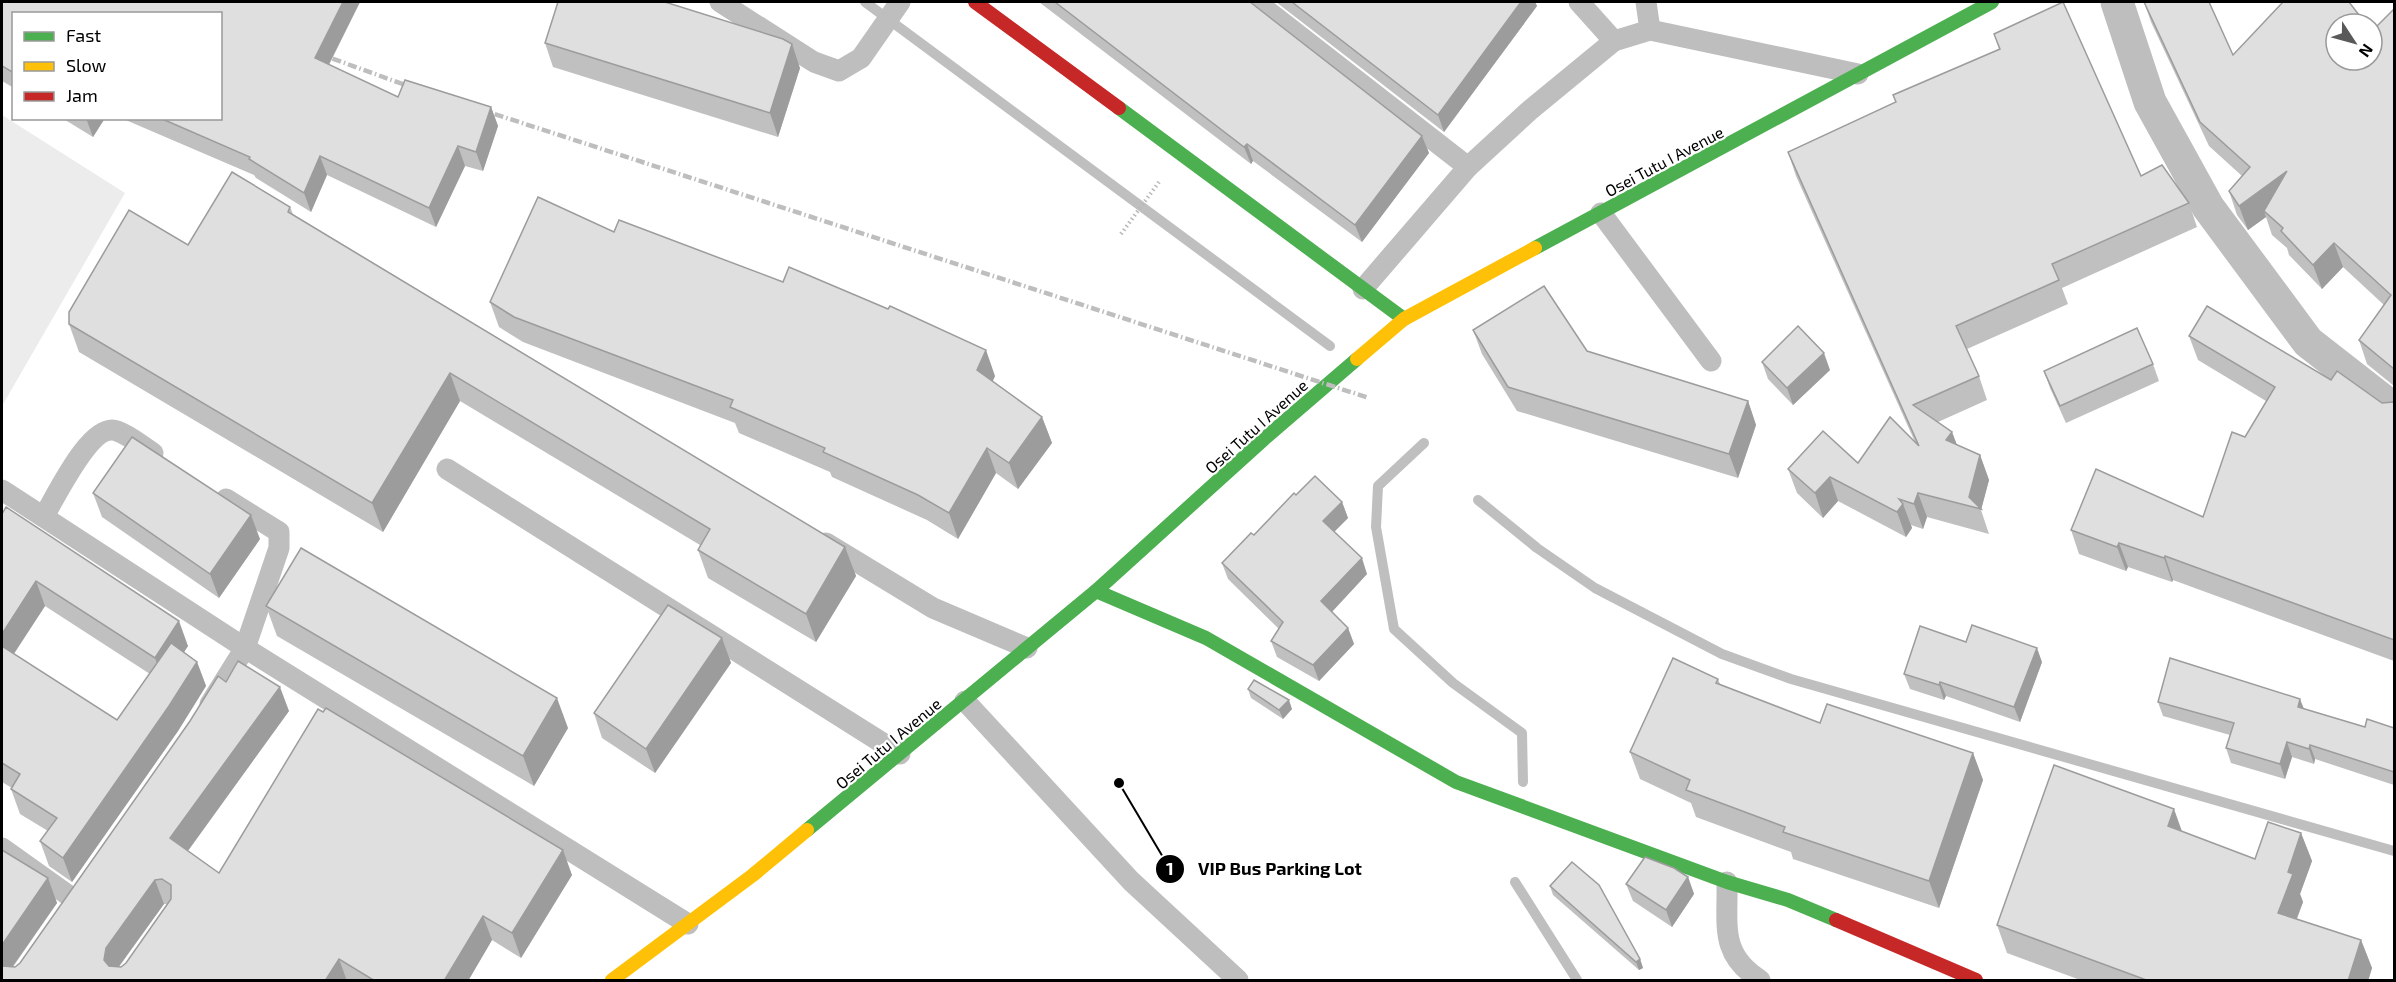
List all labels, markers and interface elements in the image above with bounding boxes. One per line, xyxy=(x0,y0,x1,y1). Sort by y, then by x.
legend xyxy=(12,12,222,120)
north arrow xyxy=(2324,12,2384,72)
text: Fast xyxy=(66,24,101,46)
text: N xyxy=(2355,41,2378,61)
text: Slow xyxy=(66,54,107,76)
text: Jam xyxy=(66,84,98,106)
street label: Osei Tutu I Avenue xyxy=(1602,122,1726,200)
street label: Osei Tutu I Avenue xyxy=(1201,375,1311,477)
street label: Osei Tutu I Avenue xyxy=(832,694,944,792)
callout: VIP Bus Parking Lot xyxy=(1155,851,1374,887)
text: 1 xyxy=(1166,857,1174,879)
text: VIP Bus Parking Lot xyxy=(1198,857,1363,879)

